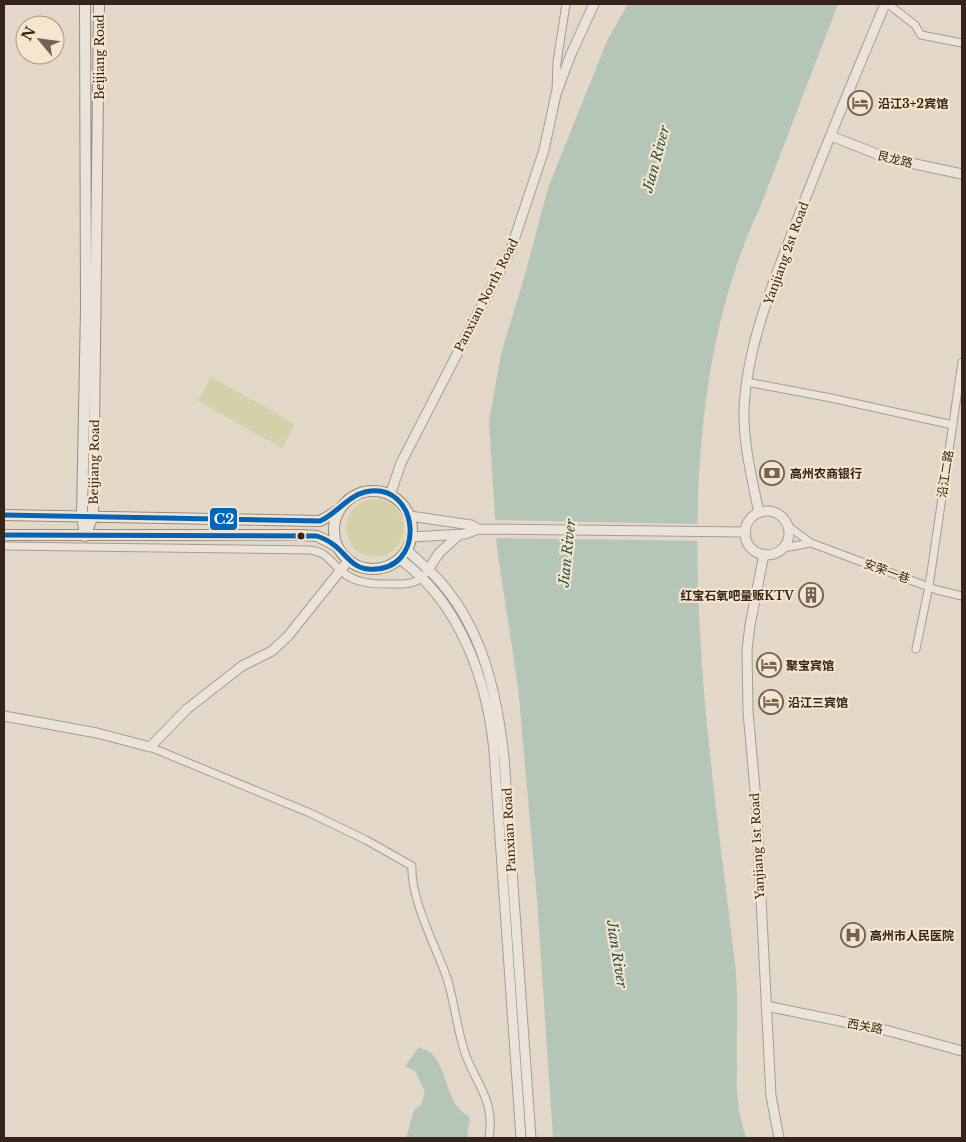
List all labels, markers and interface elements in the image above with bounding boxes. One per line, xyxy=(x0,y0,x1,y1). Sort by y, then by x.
street label: Beijiang Road xyxy=(92,14,107,100)
north arrow xyxy=(15,15,65,65)
text: N xyxy=(18,24,40,44)
hotel icon: 沿江3+2宾馆 xyxy=(847,90,873,116)
place label: 沿江3+2宾馆 xyxy=(878,96,948,111)
water label: Jian River xyxy=(638,123,674,195)
street label: 艮龙路 xyxy=(876,147,914,171)
street label: Yanjiang 2st Road xyxy=(760,199,812,307)
street label: Panxian North Road xyxy=(451,236,521,354)
street label: Beijiang Road xyxy=(86,419,102,505)
street label: 沿江二路 xyxy=(934,449,956,499)
bank icon: 高州农商银行 xyxy=(759,460,785,486)
place label: 高州农商银行 xyxy=(790,466,862,481)
line badge: C2 xyxy=(209,507,238,531)
text: C2 xyxy=(214,510,234,528)
water label: Jian River xyxy=(554,517,580,589)
unlabelled marker xyxy=(296,531,306,541)
street label: 安荣一巷 xyxy=(862,556,912,586)
building icon: 红宝石氧吧量贩KTV xyxy=(798,582,824,608)
place label: 红宝石氧吧量贩KTV xyxy=(680,588,794,603)
hotel icon: 聚宝宾馆 xyxy=(756,652,782,678)
place label: 聚宝宾馆 xyxy=(786,658,834,673)
hotel icon: 沿江三宾馆 xyxy=(758,689,784,715)
place label: 沿江三宾馆 xyxy=(788,695,848,710)
street label: Panxian Road xyxy=(499,787,519,873)
street label: Yanjiang 1st Road xyxy=(747,792,767,901)
water label: Jian River xyxy=(603,918,631,990)
hospital icon: 高州市人民医院 xyxy=(840,922,866,948)
place label: 高州市人民医院 xyxy=(870,928,954,943)
street label: 西关路 xyxy=(846,1015,884,1037)

